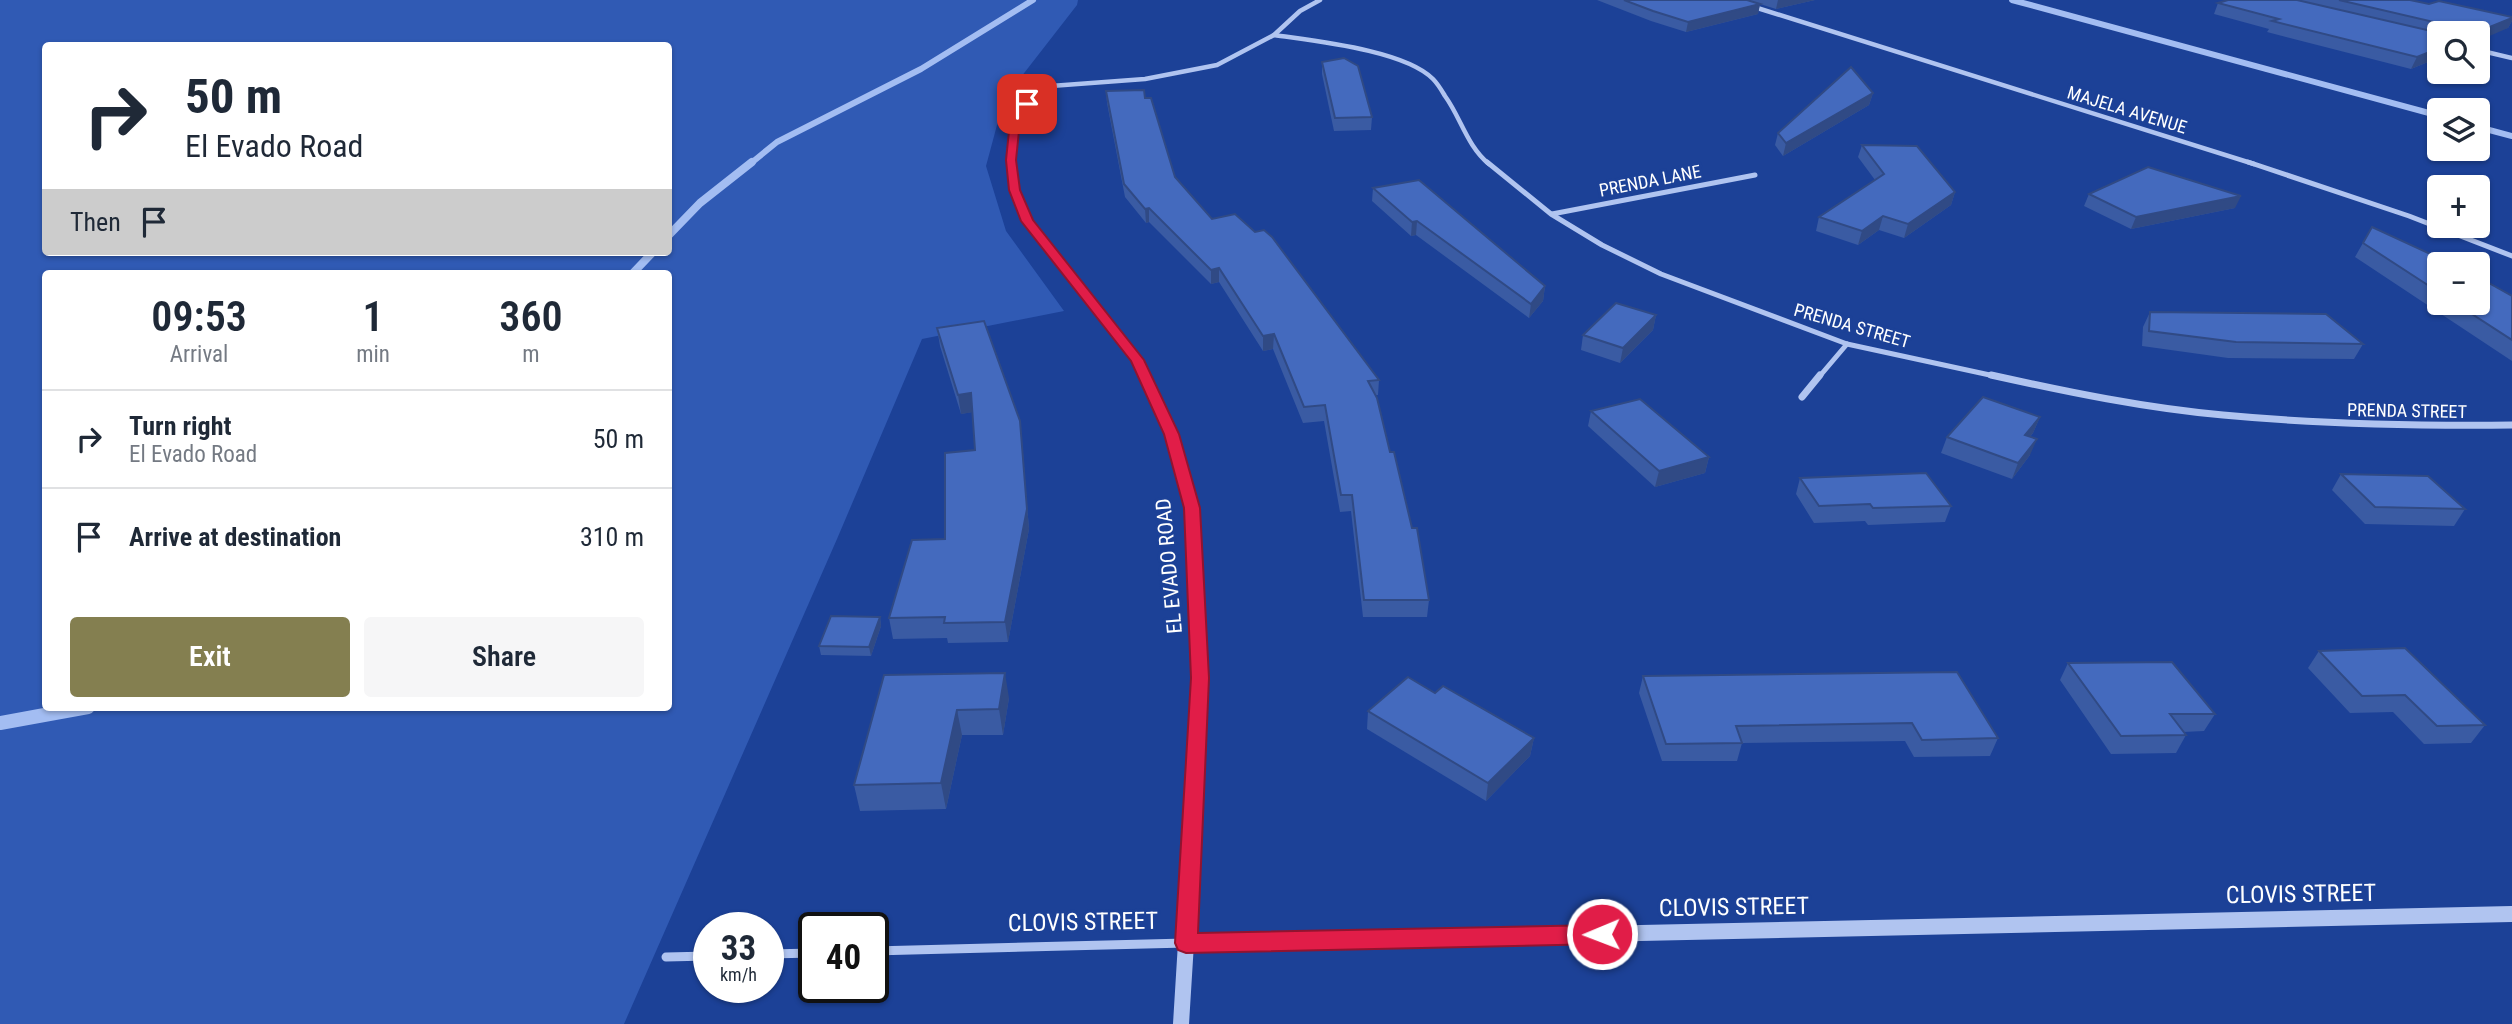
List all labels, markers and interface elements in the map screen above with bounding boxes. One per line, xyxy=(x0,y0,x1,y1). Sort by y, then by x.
map controls xyxy=(2427,21,2490,315)
button: search xyxy=(2427,21,2490,84)
text: 50 m xyxy=(185,68,282,125)
icon: right xyxy=(70,70,161,161)
pin xyxy=(997,74,1057,134)
street label: MAJELA AVENUE xyxy=(2065,81,2189,138)
icon: arrive xyxy=(1008,85,1046,123)
button: layers xyxy=(2427,98,2490,161)
text: El Evado Road xyxy=(185,127,363,165)
street label: PRENDA LANE xyxy=(1597,160,1703,201)
button: + xyxy=(2427,175,2490,238)
icon: arrive xyxy=(135,203,173,241)
text: Then xyxy=(70,207,121,237)
button: − xyxy=(2427,252,2490,315)
text: 09:53 xyxy=(151,292,247,341)
text: 1 xyxy=(363,292,384,341)
text: 360 xyxy=(499,292,563,341)
street label: PRENDA STREET xyxy=(1792,299,1913,352)
text: Arrival xyxy=(170,341,228,368)
text: min xyxy=(356,341,390,368)
text: m xyxy=(522,341,540,368)
street label: PRENDA STREET xyxy=(2347,399,2467,422)
text: Turn right xyxy=(129,411,231,441)
icon: right xyxy=(70,420,108,458)
text: 50 m xyxy=(593,424,644,454)
text: El Evado Road xyxy=(129,441,257,468)
street label: EL EVADO ROAD xyxy=(1151,497,1187,635)
icon: arrive xyxy=(70,518,108,556)
text: Arrive at destination xyxy=(129,522,341,552)
text: 310 m xyxy=(580,522,644,552)
button: Exit xyxy=(70,617,350,697)
button: Share xyxy=(364,617,644,697)
street label: CLOVIS STREET xyxy=(2226,879,2376,909)
street label: CLOVIS STREET xyxy=(1659,892,1809,922)
position arrow xyxy=(1565,897,1639,971)
street label: CLOVIS STREET xyxy=(1008,907,1158,937)
speed limit sign: 40 xyxy=(798,912,889,1003)
text: 33 xyxy=(721,928,756,969)
text: km/h xyxy=(720,964,757,985)

